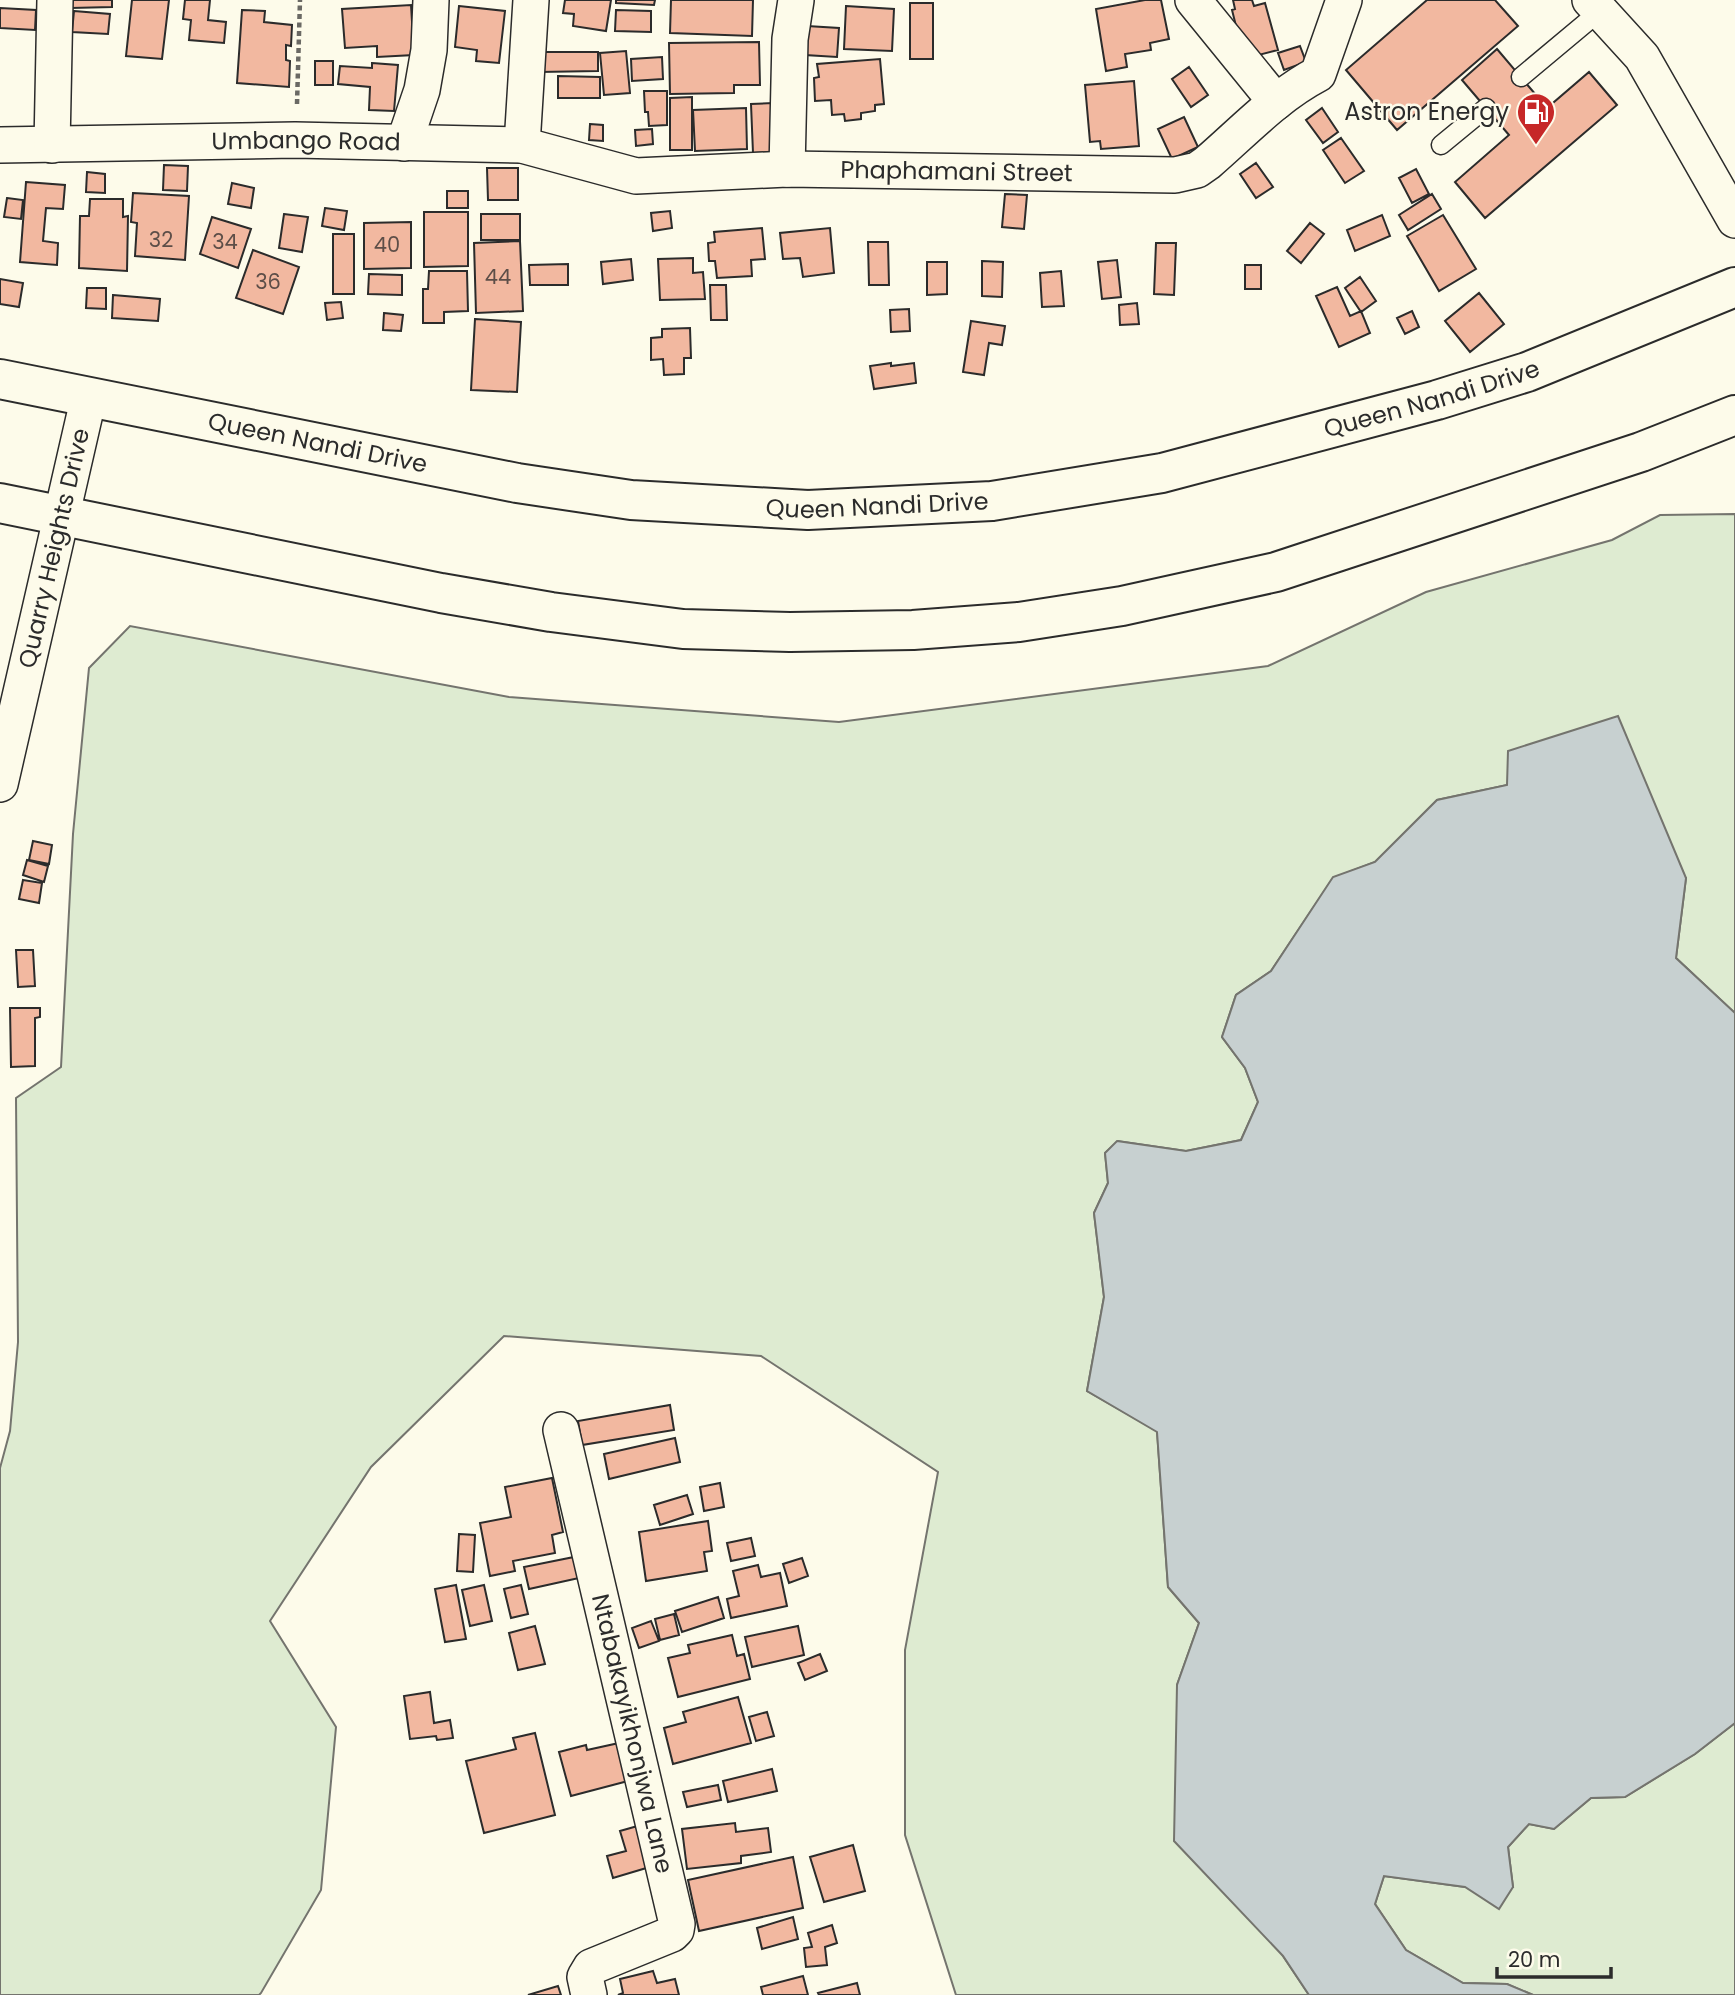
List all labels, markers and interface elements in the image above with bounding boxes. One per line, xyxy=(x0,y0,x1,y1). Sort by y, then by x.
fuel station icon: Astron Energy xyxy=(1515,91,1557,146)
place label: Astron Energy xyxy=(1344,95,1509,128)
street label: Umbango Road xyxy=(211,123,401,158)
street label: Phaphamani Street xyxy=(840,153,1073,189)
house number: 32 xyxy=(149,225,173,254)
house number: 34 xyxy=(212,227,238,256)
house number: 40 xyxy=(374,230,400,259)
house number: 44 xyxy=(485,262,511,291)
house number: 36 xyxy=(255,267,281,296)
street label: Queen Nandi Drive xyxy=(1320,352,1544,445)
street label: Queen Nandi Drive xyxy=(205,404,430,481)
street label: Quarry Heights Drive xyxy=(10,425,97,671)
street label: Queen Nandi Drive xyxy=(765,484,989,526)
street label: Ntabakayikhonjwa Lane xyxy=(584,1591,682,1877)
scale bar xyxy=(1497,1936,1611,1980)
text: 20 m xyxy=(1508,1945,1561,1974)

